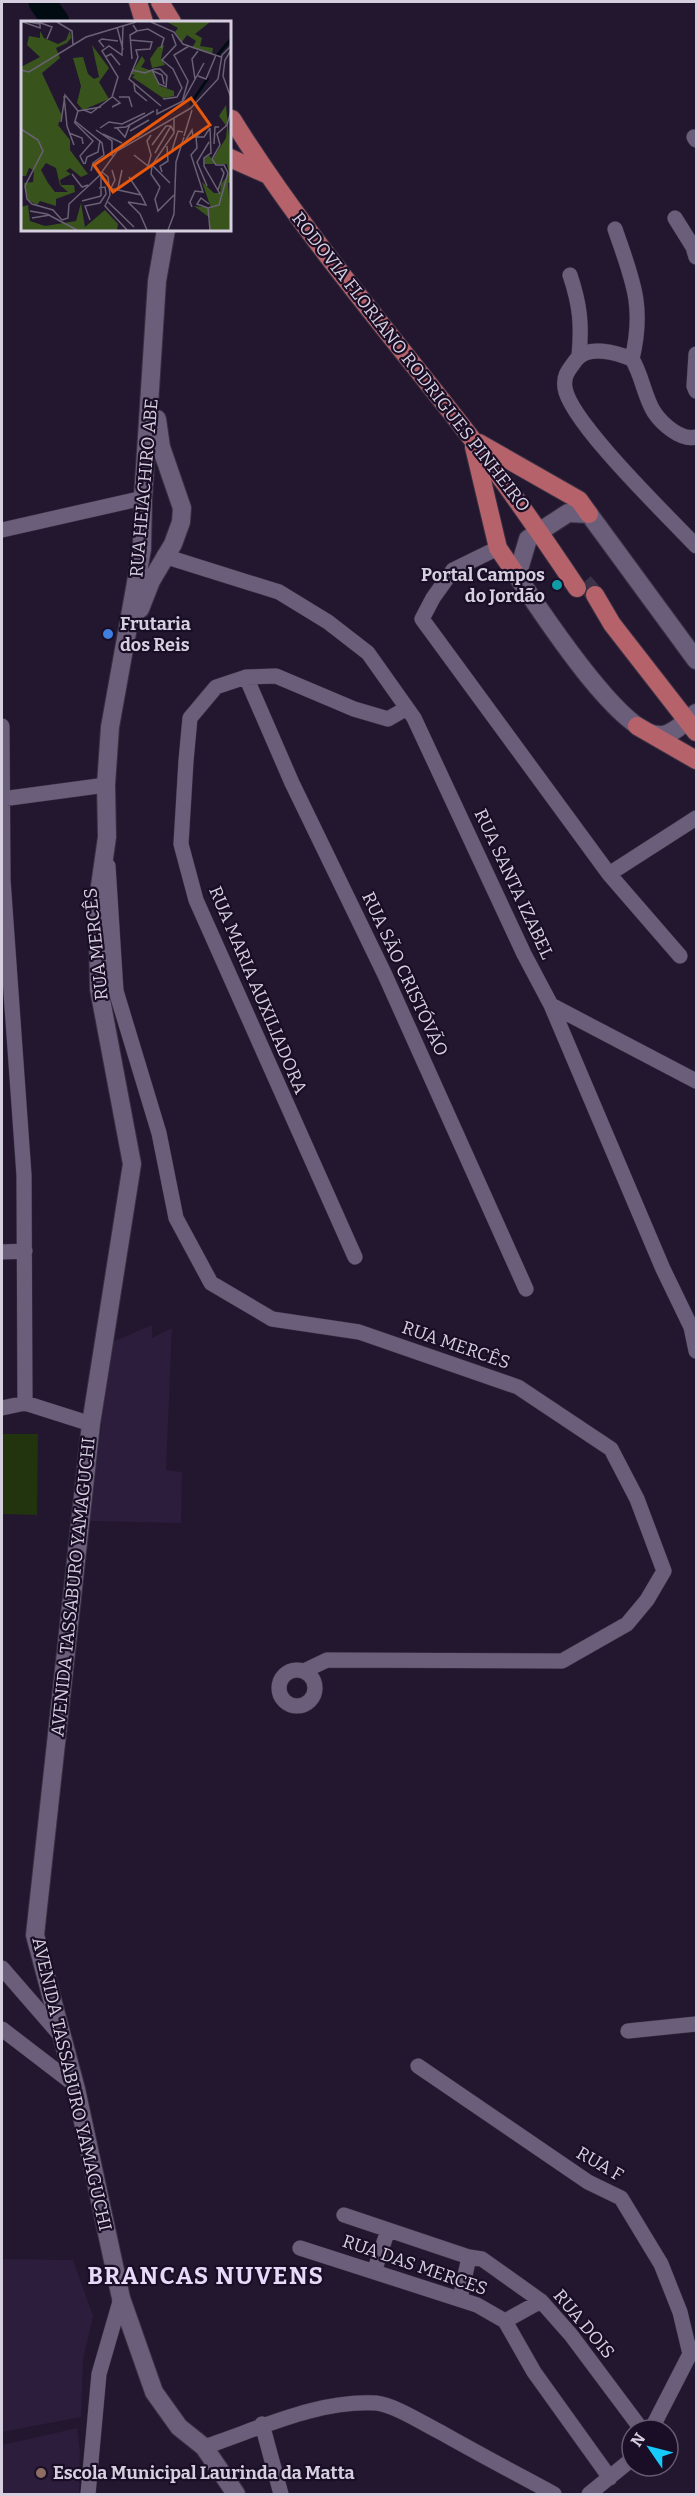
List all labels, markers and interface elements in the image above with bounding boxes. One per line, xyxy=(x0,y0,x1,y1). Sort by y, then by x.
inset map xyxy=(21,21,231,231)
street label: RODOVIA FLORIANO RODRIGUES PINHEIRO xyxy=(287,208,535,516)
street label: RUA HEIACHIRO ABE xyxy=(125,398,163,578)
place label: Portal Campos do Jordão xyxy=(421,564,545,607)
marker: Portal Campos do Jordão xyxy=(550,578,564,592)
place label: Frutaria dos Reis xyxy=(120,613,191,656)
marker: Frutaria dos Reis xyxy=(101,627,115,641)
street label: RUA SANTA IZABEL xyxy=(470,805,558,963)
street label: RUA MARIA AUXILIADORA xyxy=(204,883,312,1097)
street label: RUA MERCÊS xyxy=(79,887,113,1001)
street label: RUA SÃO CRISTÓVÃO xyxy=(357,888,453,1060)
street label: RUA MERCÊS xyxy=(399,1316,513,1374)
street label: AVENIDA TASSABURO YAMAGUCHI xyxy=(46,1436,100,1738)
street label: AVENIDA TASSABURO YAMAGUCHI xyxy=(27,1935,117,2233)
street label: RUA F xyxy=(573,2142,627,2186)
street label: RUA DAS MERCES xyxy=(340,2230,490,2300)
district label: BRANCAS NUVENS xyxy=(87,2262,325,2290)
street label: RUA DOIS xyxy=(549,2285,619,2363)
north arrow xyxy=(620,2418,680,2478)
text: N xyxy=(627,2429,649,2450)
place label: Escola Municipal Laurinda da Matta xyxy=(53,2462,355,2484)
marker: Escola Municipal Laurinda da Matta xyxy=(34,2466,48,2480)

